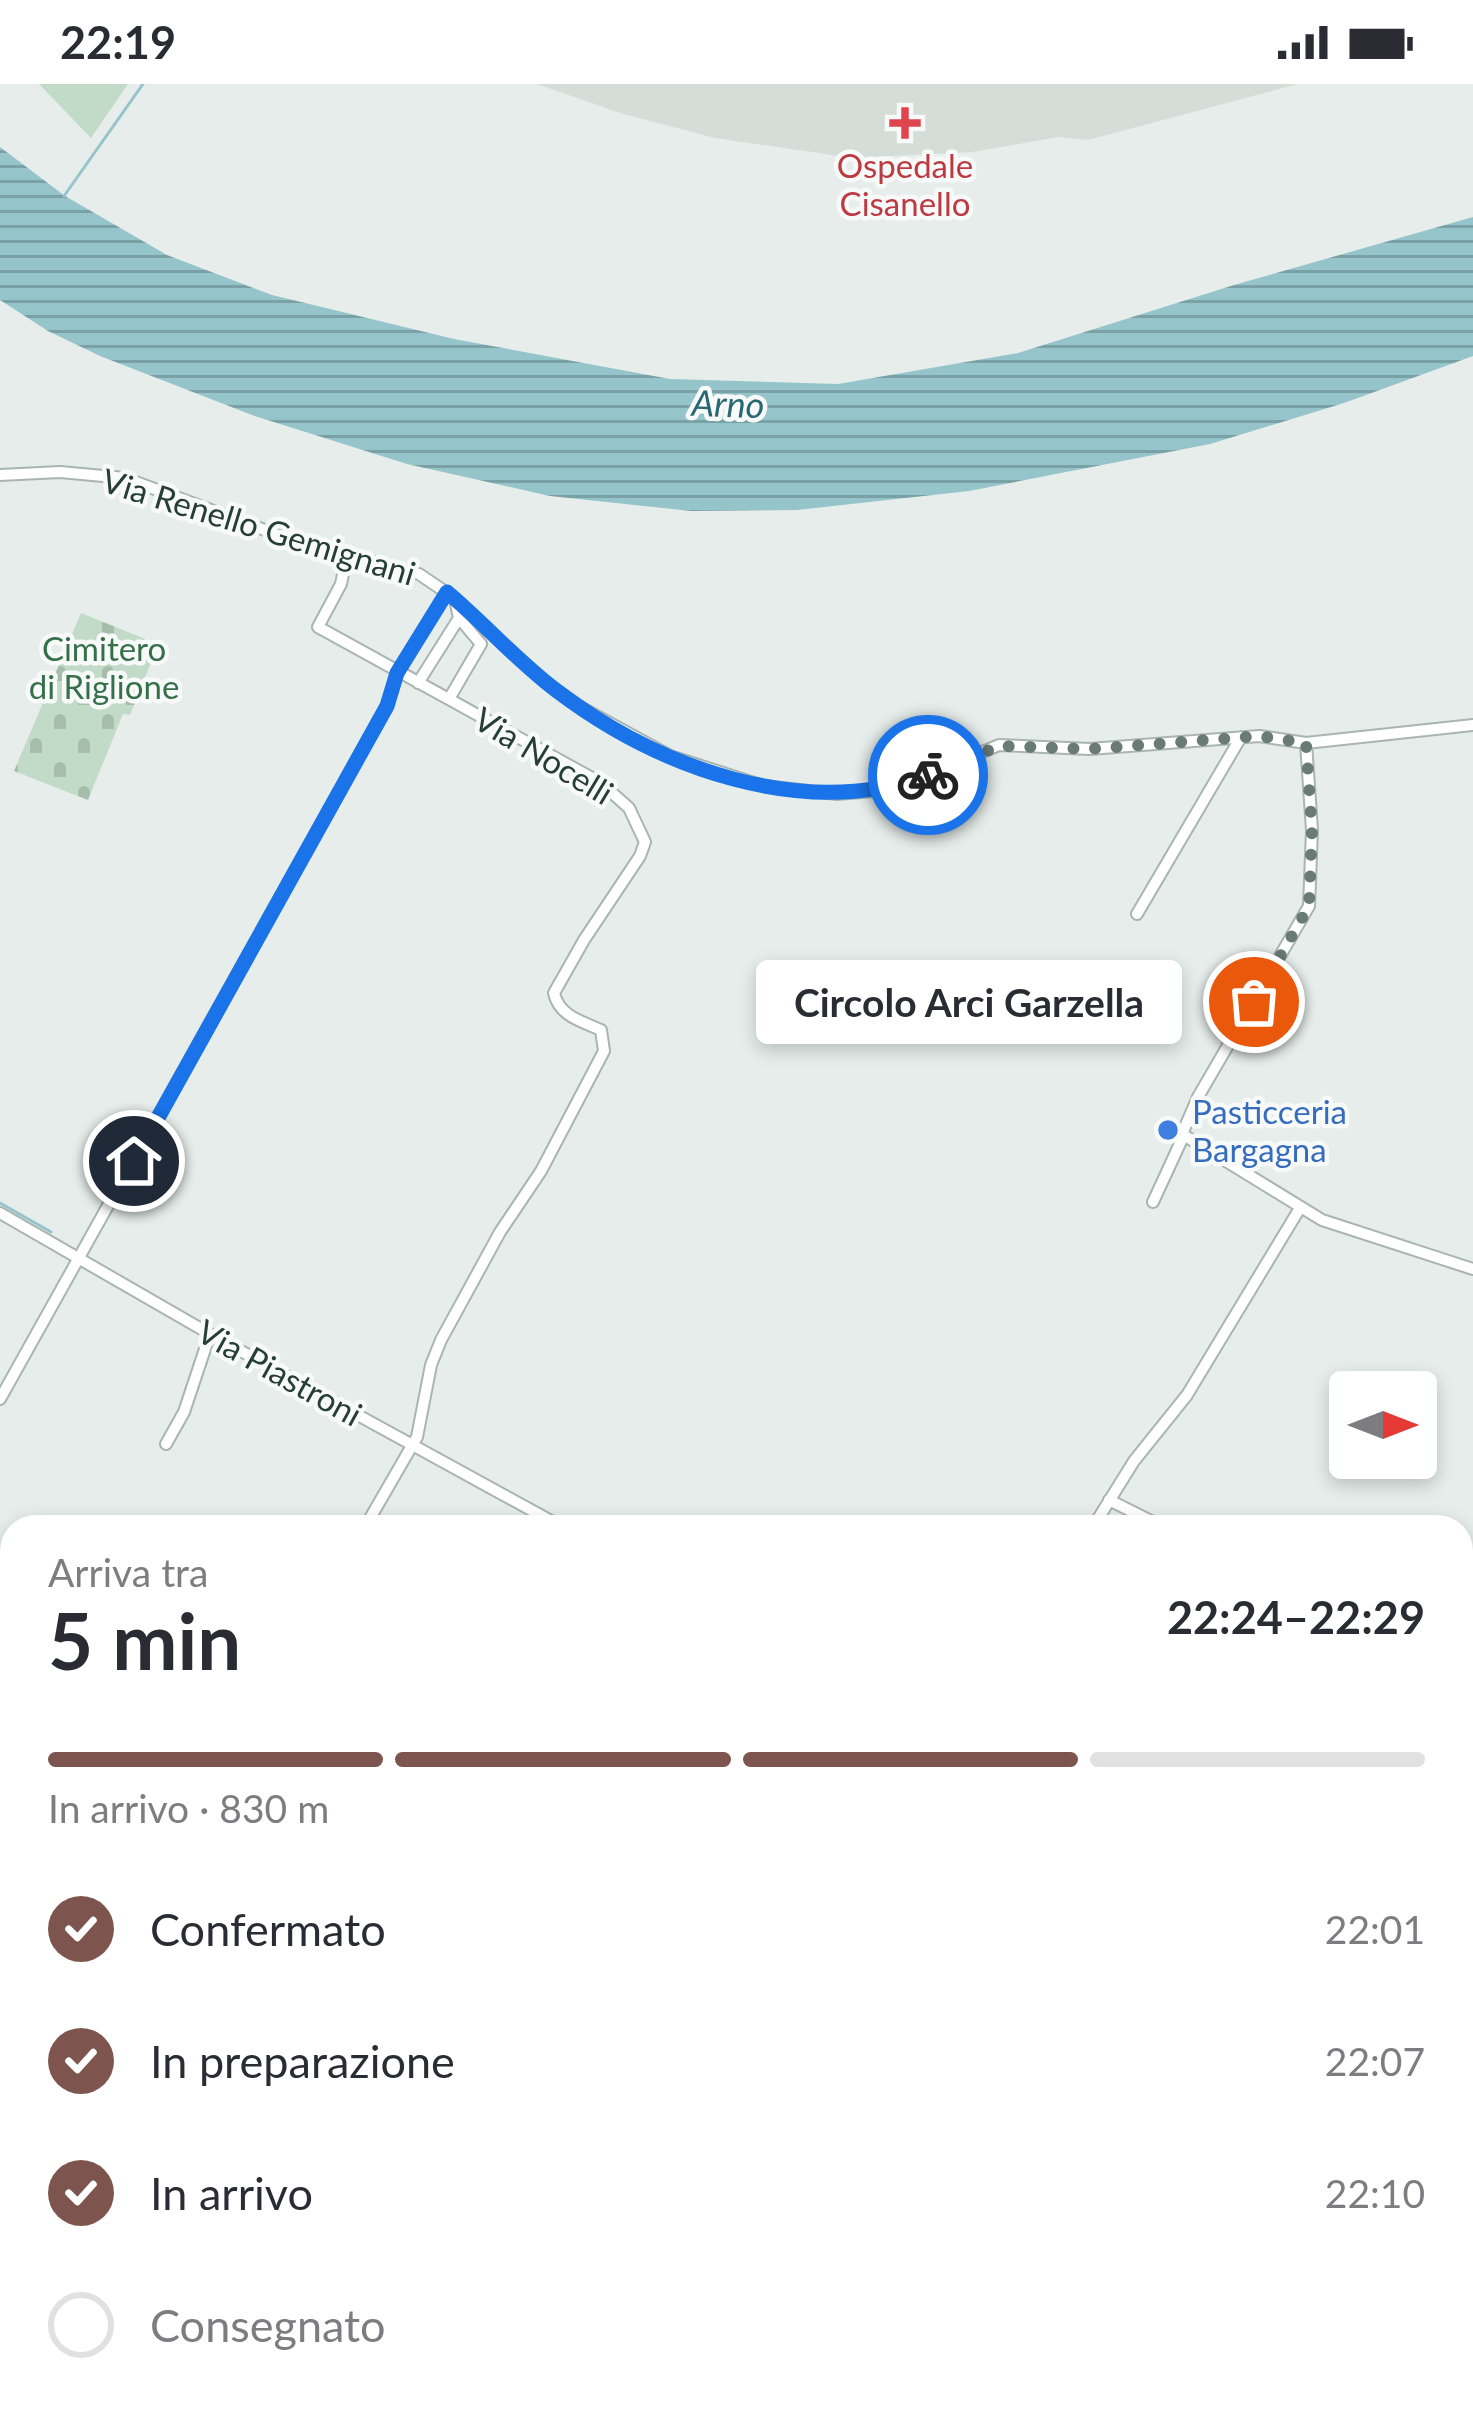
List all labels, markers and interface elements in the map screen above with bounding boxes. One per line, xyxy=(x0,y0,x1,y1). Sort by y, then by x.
text: 22:19 xyxy=(60,15,176,69)
marker: Ospedale Cisanello xyxy=(889,107,921,139)
place label: Ospedale Cisanello xyxy=(837,145,973,223)
water label: Arno xyxy=(689,380,765,426)
street label: Via Renello Gemignani xyxy=(98,459,420,593)
park label: Cimitero di Riglione xyxy=(29,628,179,706)
street label: Via Nocelli xyxy=(467,698,621,812)
courier xyxy=(868,715,988,835)
icon: bike xyxy=(895,742,961,808)
pin xyxy=(1203,951,1305,1053)
callout: Circolo Arci Garzella xyxy=(756,960,1182,1044)
icon: bag xyxy=(1221,969,1287,1035)
text: Circolo Arci Garzella xyxy=(794,979,1144,1025)
place label: Pasticceria Bargagna xyxy=(1192,1091,1347,1169)
pin xyxy=(83,1110,185,1212)
marker: Pasticceria Bargagna xyxy=(1155,1117,1181,1143)
icon: home xyxy=(101,1128,167,1194)
street label: Via Piastroni xyxy=(191,1310,369,1434)
north arrow xyxy=(1329,1371,1437,1479)
map controls xyxy=(1329,1371,1437,1479)
text: Arriva tra xyxy=(48,1549,208,1595)
text: 22:24–22:29 xyxy=(1167,1590,1425,1644)
text: 5 min xyxy=(48,1593,241,1687)
text: In arrivo · 830 m xyxy=(48,1785,329,1831)
icon: check xyxy=(48,1896,114,1962)
text: Confermato xyxy=(150,1902,386,1956)
text: 22:01 xyxy=(1325,1906,1425,1952)
icon: check xyxy=(48,2028,114,2094)
text: In preparazione xyxy=(150,2034,455,2088)
text: 22:07 xyxy=(1325,2038,1425,2084)
icon: check xyxy=(48,2160,114,2226)
text: In arrivo xyxy=(150,2166,313,2220)
text: 22:10 xyxy=(1325,2170,1425,2216)
text: Consegnato xyxy=(150,2298,386,2352)

